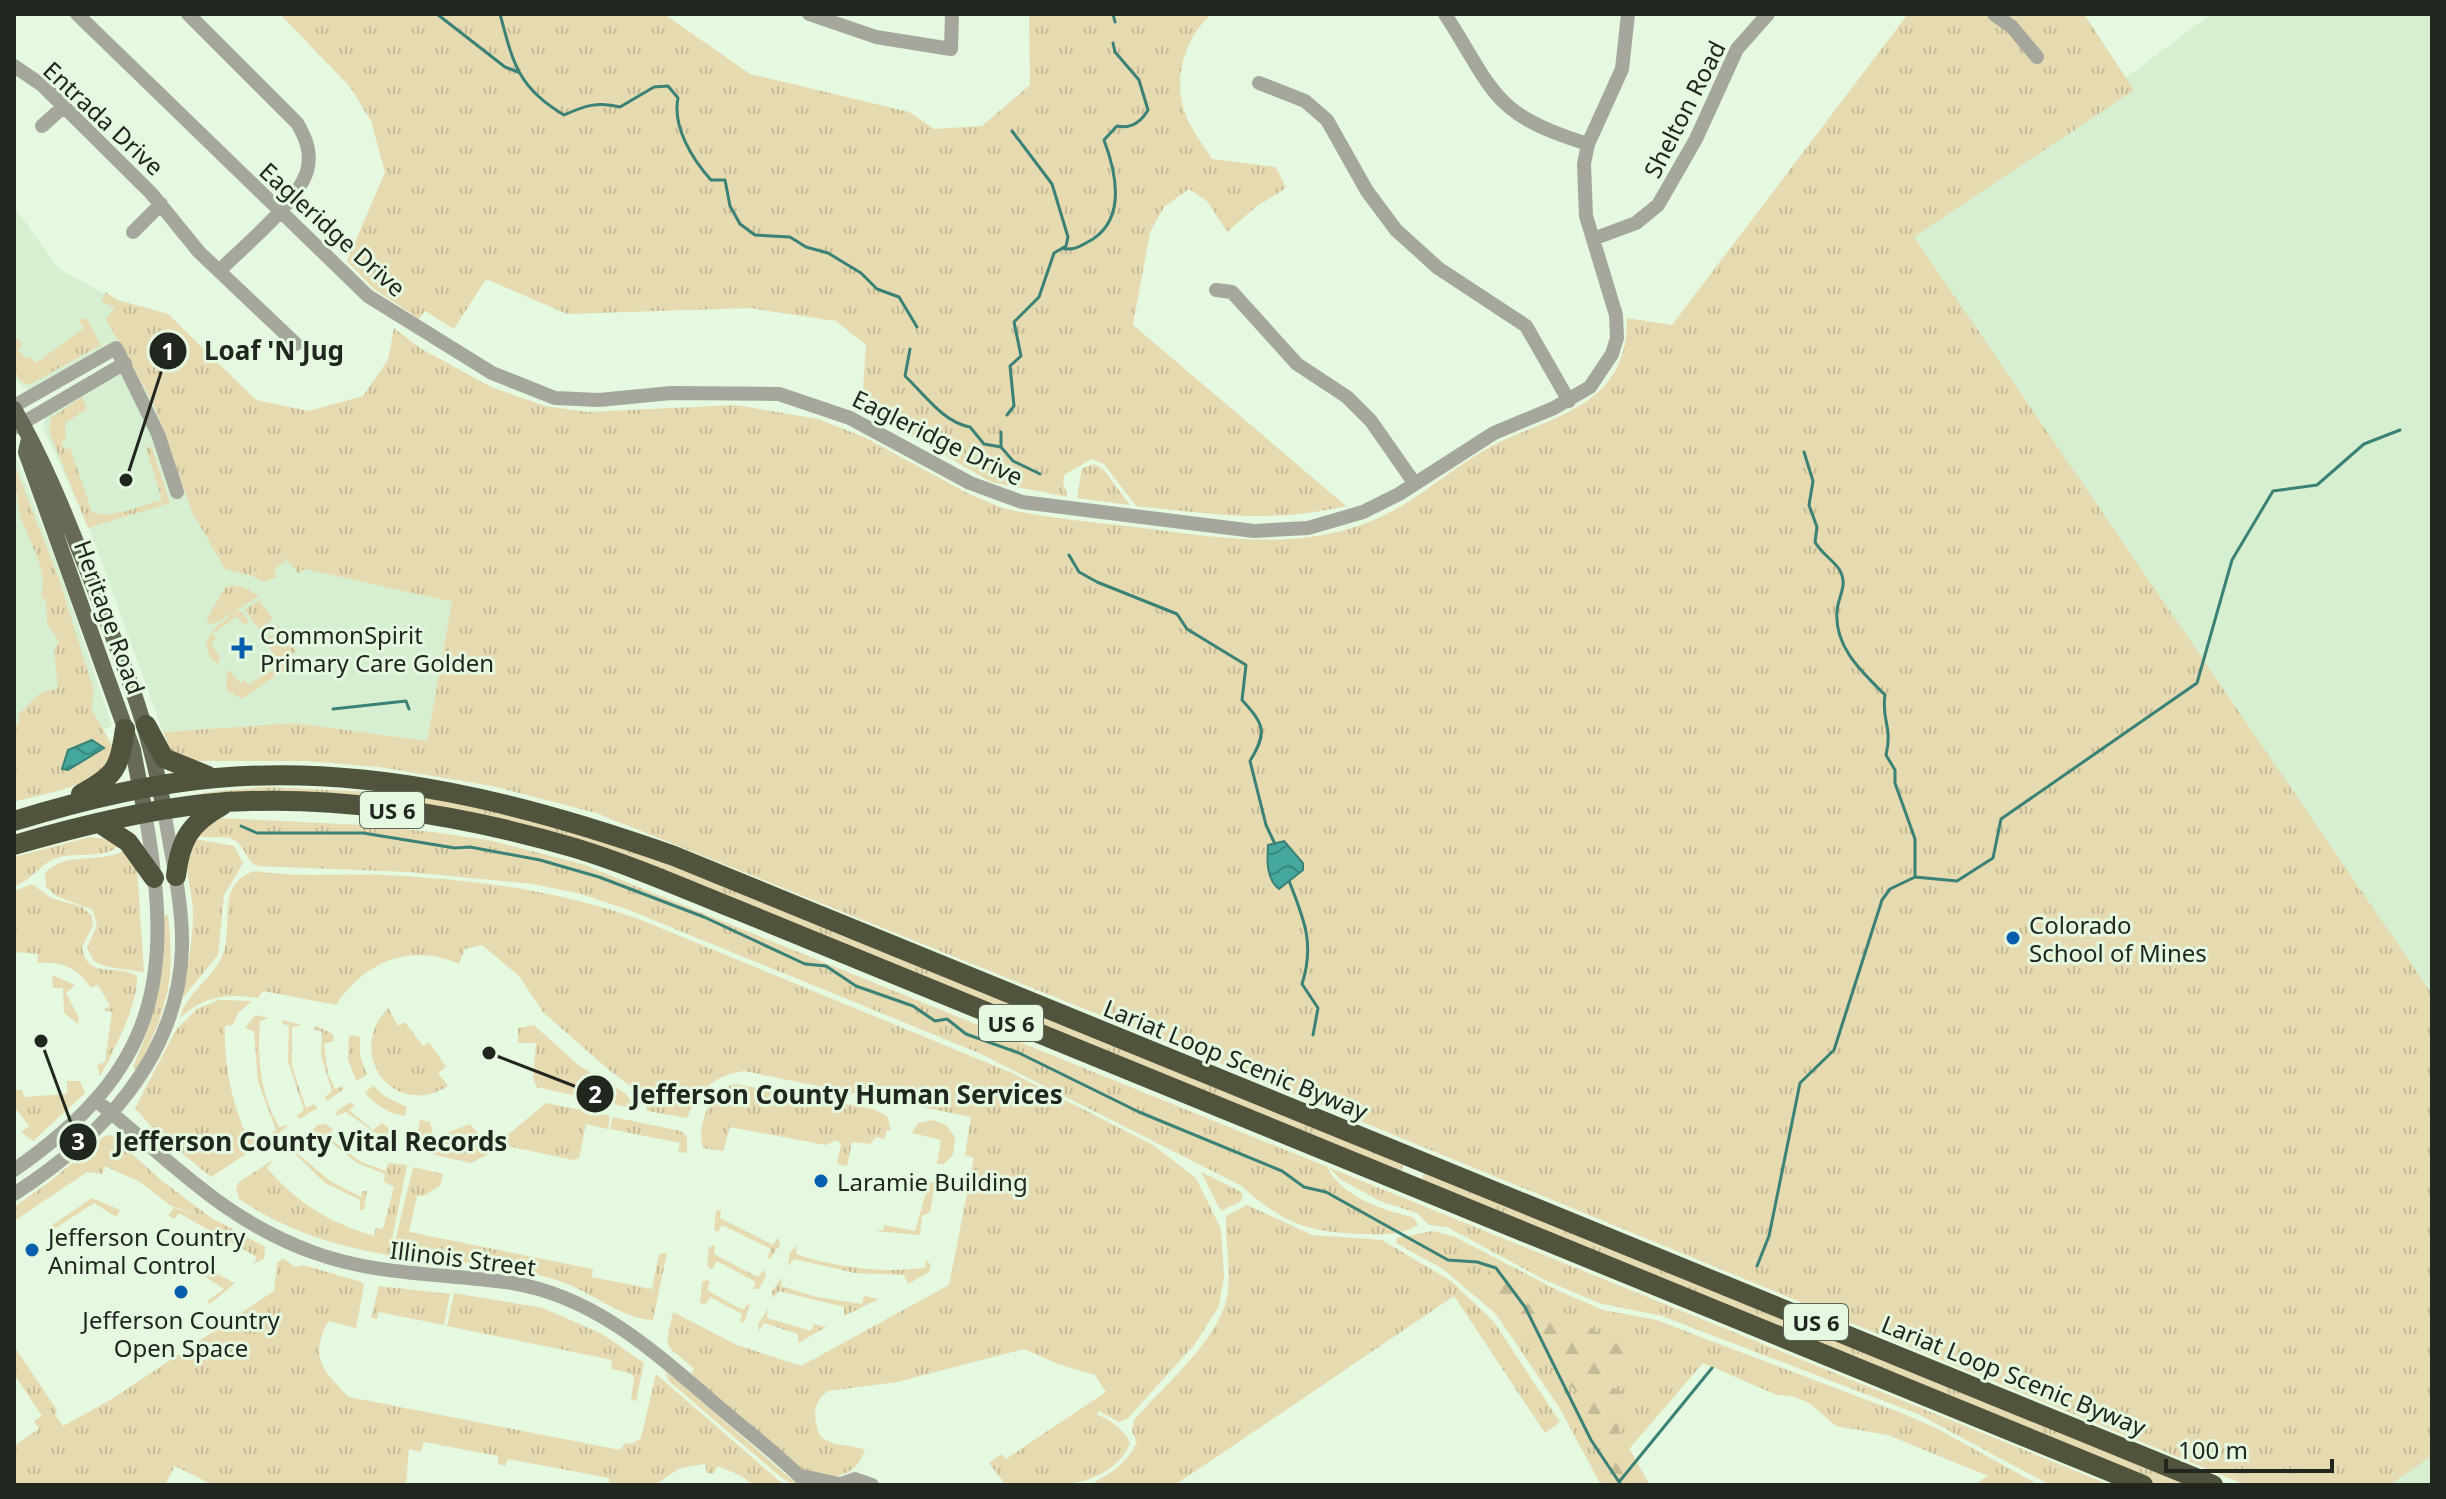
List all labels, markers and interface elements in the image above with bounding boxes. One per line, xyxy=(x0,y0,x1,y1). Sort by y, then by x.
street label: Shelton Road xyxy=(1635,35,1733,183)
street label: Entrada Drive xyxy=(37,54,171,182)
street label: Eagleridge Drive xyxy=(253,154,413,304)
callout: Loaf 'N Jug xyxy=(148,326,360,376)
text: Loaf 'N Jug xyxy=(204,332,344,368)
text: 1 xyxy=(161,334,175,367)
street label: Eagleridge Drive xyxy=(847,381,1029,493)
street label: Heritage Road xyxy=(67,535,153,699)
place label: CommonSpirit Primary Care Golden xyxy=(260,618,494,679)
marker: CommonSpirit Primary Care Golden xyxy=(231,637,253,659)
road number: US 6 xyxy=(360,792,424,828)
place label: Colorado School of Mines xyxy=(2029,908,2207,969)
marker: Colorado School of Mines xyxy=(2004,929,2022,947)
street label: Lariat Loop Scenic Byway xyxy=(1099,991,1374,1128)
road number: US 6 xyxy=(979,1005,1043,1041)
callout: Jefferson County Human Services xyxy=(575,1069,1078,1119)
text: Jefferson County Human Services xyxy=(629,1076,1063,1112)
text: 2 xyxy=(588,1077,602,1110)
callout: Jefferson County Vital Records xyxy=(58,1117,523,1167)
text: Jefferson County Vital Records xyxy=(113,1123,507,1159)
text: 3 xyxy=(71,1124,85,1157)
place label: Laramie Building xyxy=(837,1165,1028,1198)
marker: Laramie Building xyxy=(812,1172,830,1190)
place label: Jefferson Country Animal Control xyxy=(46,1220,246,1281)
street label: Illinois Street xyxy=(388,1233,538,1283)
marker: Jefferson Country Animal Control xyxy=(23,1241,41,1259)
marker: Jefferson Country Open Space xyxy=(172,1283,190,1301)
place label: Jefferson Country Open Space xyxy=(80,1303,280,1364)
road number: US 6 xyxy=(1784,1304,1848,1340)
street label: Lariat Loop Scenic Byway xyxy=(1877,1307,2152,1444)
scale bar xyxy=(2166,1423,2332,1473)
text: 100 m xyxy=(2178,1433,2248,1466)

